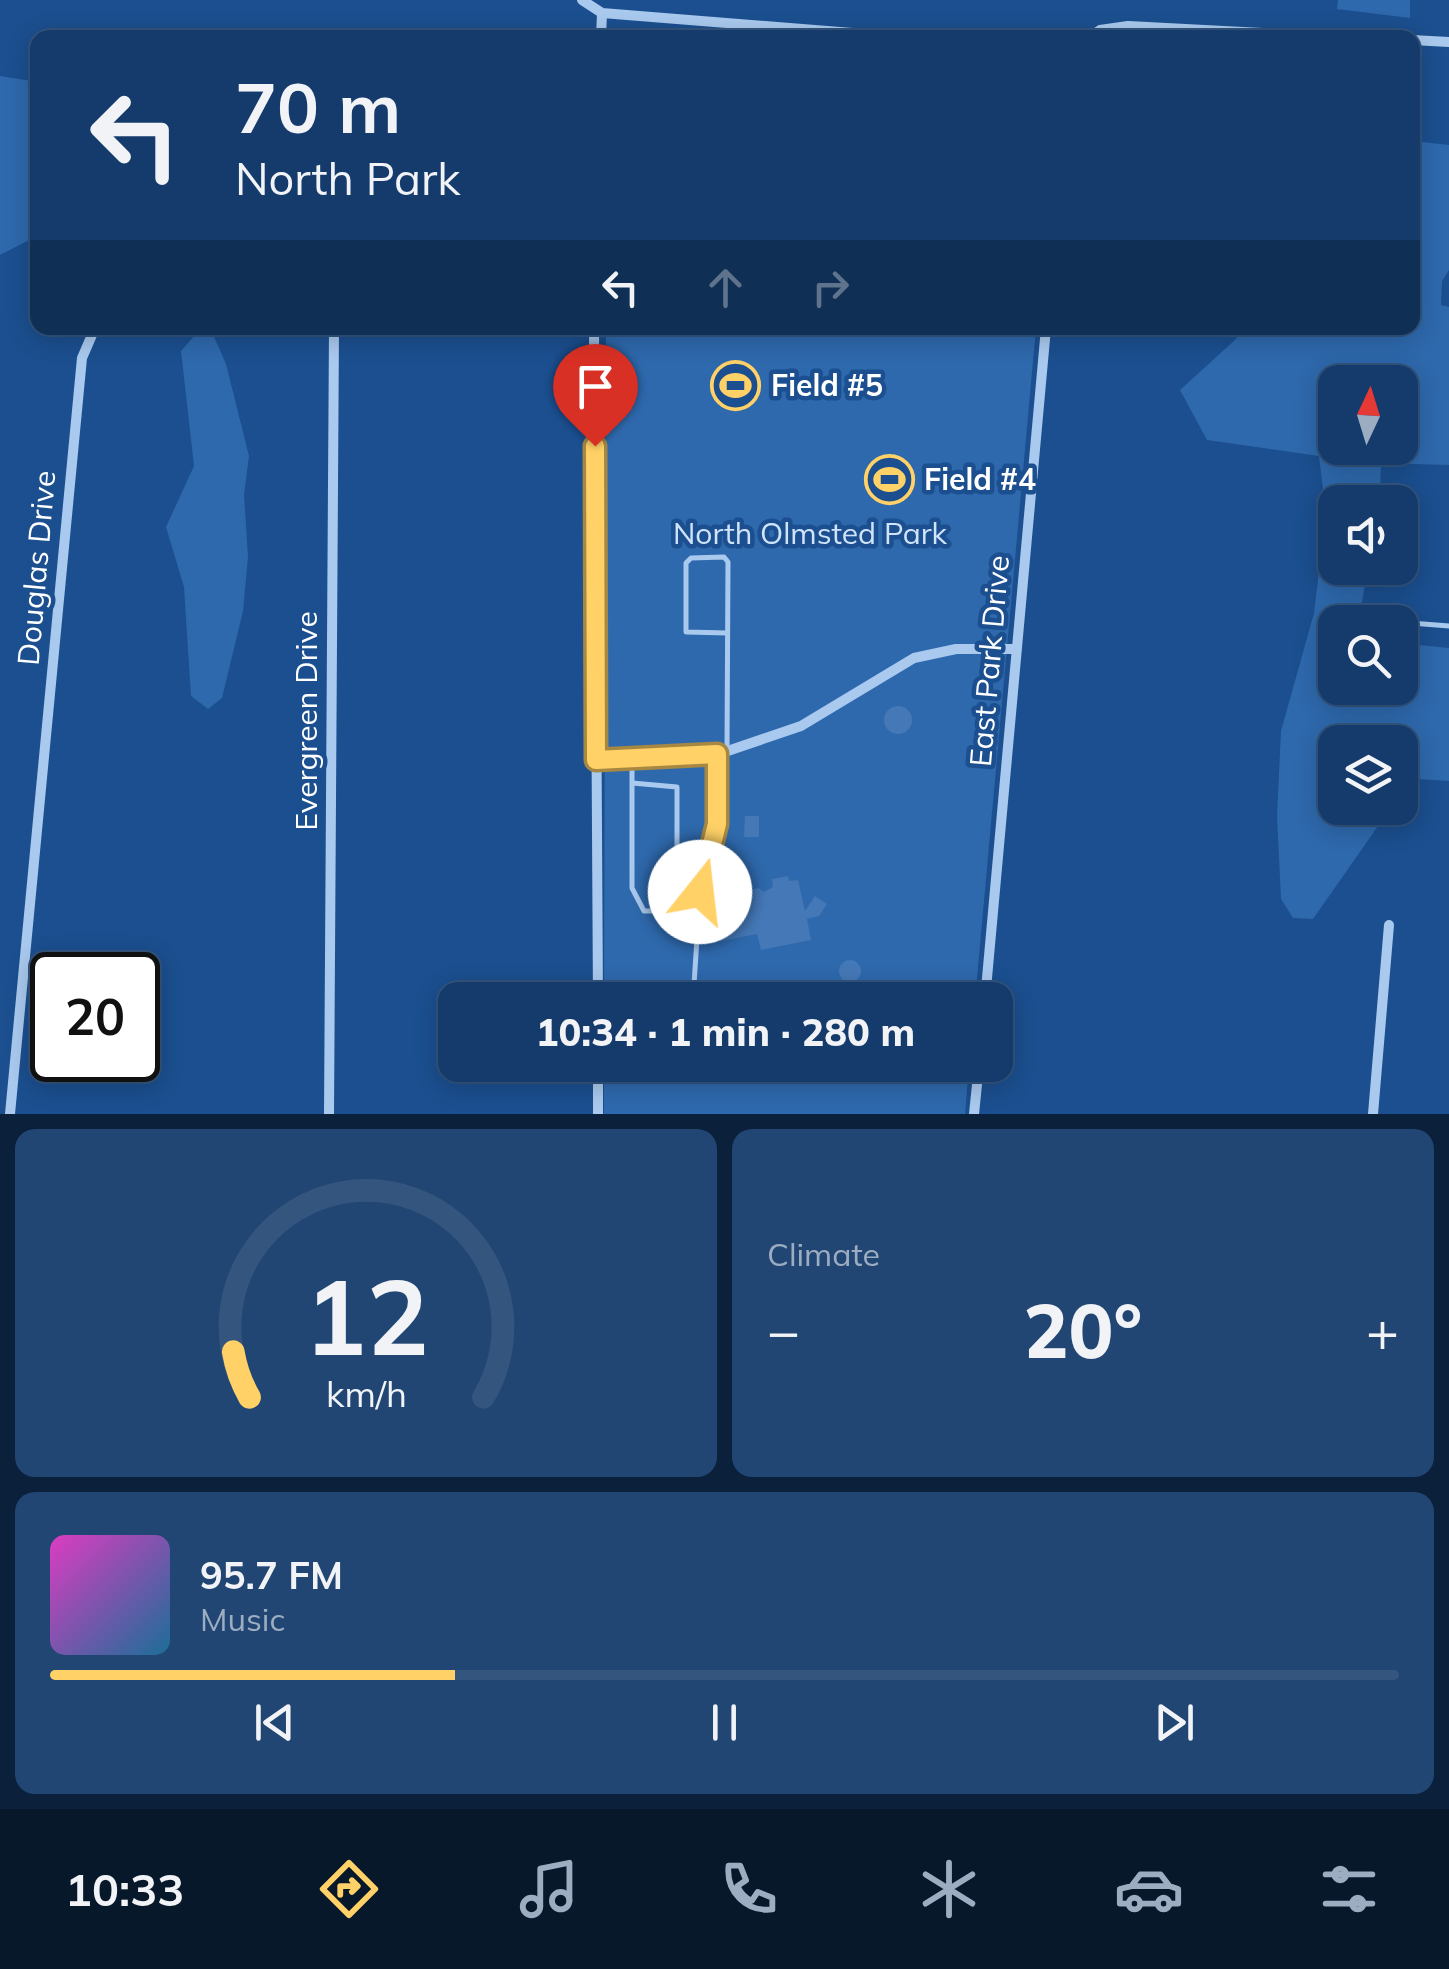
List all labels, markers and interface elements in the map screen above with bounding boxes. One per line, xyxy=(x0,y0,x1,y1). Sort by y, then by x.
text: 70 m xyxy=(235,63,401,151)
icon: left xyxy=(70,70,200,200)
text: North Park xyxy=(235,150,460,206)
icon: left xyxy=(593,260,648,315)
icon: ahead xyxy=(698,260,753,315)
icon: right xyxy=(803,260,858,315)
pin xyxy=(553,344,638,447)
icon: arrive xyxy=(568,359,623,414)
sports icon: Field #5 xyxy=(710,360,762,412)
north arrow xyxy=(1318,365,1418,465)
map controls xyxy=(1318,365,1418,825)
place label: Field #5 xyxy=(771,366,883,404)
sports icon: Field #4 xyxy=(863,454,915,506)
place label: Field #4 xyxy=(924,460,1036,498)
street label: Douglas Drive xyxy=(9,469,63,667)
button: sound xyxy=(1318,485,1418,585)
park label: North Olmsted Park xyxy=(673,514,948,552)
street label: East Park Drive xyxy=(961,554,1017,768)
button: search xyxy=(1318,605,1418,705)
street label: Evergreen Drive xyxy=(287,611,325,831)
button: layers xyxy=(1318,725,1418,825)
position arrow xyxy=(648,840,752,944)
speed limit sign: 20 xyxy=(30,952,160,1082)
text: 10:34 · 1 min · 280 m xyxy=(536,1008,915,1056)
text: Climate xyxy=(767,1234,880,1274)
text: 12 xyxy=(304,1250,428,1381)
text: 20° xyxy=(1024,1283,1142,1377)
text: − xyxy=(767,1296,800,1365)
text: + xyxy=(1366,1296,1399,1365)
text: km/h xyxy=(326,1371,406,1416)
text: 95.7 FM xyxy=(200,1551,343,1599)
text: Music xyxy=(200,1599,285,1639)
icon: previous xyxy=(247,1695,302,1750)
icon: pause xyxy=(697,1695,752,1750)
icon: next xyxy=(1147,1695,1202,1750)
icon: directions xyxy=(314,1854,384,1924)
icon: music xyxy=(514,1854,584,1924)
icon: phone xyxy=(714,1854,784,1924)
icon: climate xyxy=(914,1854,984,1924)
icon: car xyxy=(1114,1854,1184,1924)
icon: filters xyxy=(1314,1854,1384,1924)
text: 10:33 xyxy=(65,1861,184,1917)

